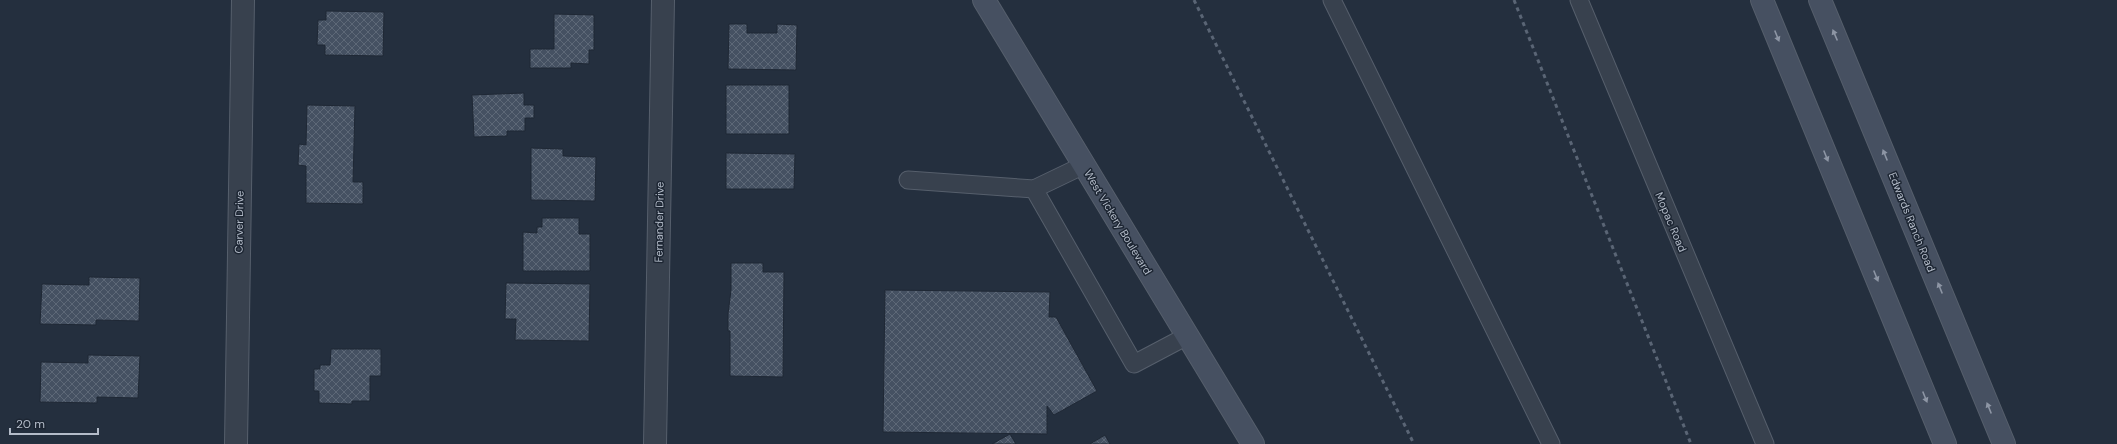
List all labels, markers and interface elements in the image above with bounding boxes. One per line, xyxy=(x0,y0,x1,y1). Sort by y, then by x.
one-way arrow xyxy=(1832,29,1838,40)
one-way arrow xyxy=(1774,31,1780,43)
one-way arrow xyxy=(1881,148,1887,160)
one-way arrow xyxy=(1823,151,1829,162)
street label: West Vickery Boulevard xyxy=(1081,167,1155,277)
street label: Edwards Ranch Road xyxy=(1886,170,1938,274)
street label: Fernander Drive xyxy=(651,181,667,263)
street label: Carver Drive xyxy=(231,190,247,254)
street label: Mopac Road xyxy=(1652,190,1690,254)
one-way arrow xyxy=(1873,271,1879,283)
one-way arrow xyxy=(1936,281,1942,293)
one-way arrow xyxy=(1922,391,1928,402)
one-way arrow xyxy=(1986,401,1992,413)
scale bar xyxy=(10,410,98,436)
text: 20 m xyxy=(16,416,45,432)

